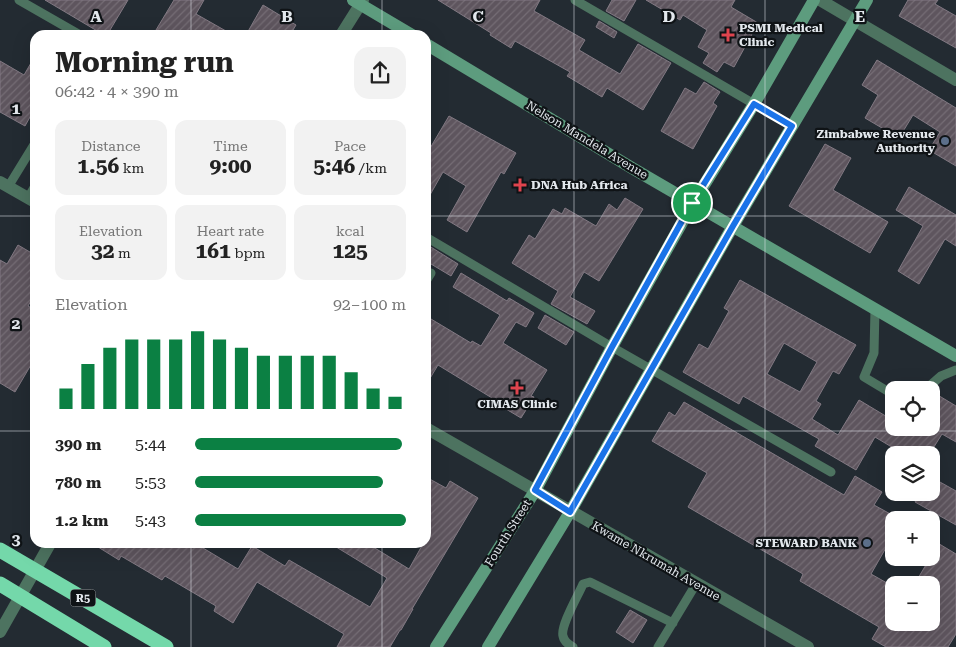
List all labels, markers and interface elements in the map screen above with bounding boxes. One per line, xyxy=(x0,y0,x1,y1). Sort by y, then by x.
text: A xyxy=(90,7,102,26)
text: B xyxy=(281,7,293,26)
text: C xyxy=(472,7,484,26)
text: D xyxy=(663,7,676,26)
text: E xyxy=(855,7,865,26)
place label: PSMI Medical Clinic xyxy=(739,21,823,49)
marker: PSMI Medical Clinic xyxy=(721,28,735,42)
text: Morning run xyxy=(55,46,234,79)
button: share xyxy=(354,47,406,99)
text: 06:42 · 4 × 390 m xyxy=(55,82,179,101)
street label: Nelson Mandela Avenue xyxy=(524,98,651,182)
text: 1 xyxy=(12,99,21,118)
place label: Zimbabwe Revenue Authority xyxy=(817,127,936,155)
marker: Zimbabwe Revenue Authority xyxy=(939,135,951,147)
text: Distance xyxy=(81,138,140,154)
text: Time xyxy=(213,138,248,154)
text: Pace xyxy=(334,138,366,154)
text: 1.56 xyxy=(77,154,119,178)
text: 9:00 xyxy=(210,154,251,178)
text: 5:46 xyxy=(313,154,355,178)
text: km xyxy=(119,160,144,176)
text: /km xyxy=(355,160,387,176)
marker: DNA Hub Africa xyxy=(513,178,527,192)
place label: DNA Hub Africa xyxy=(531,178,628,192)
pin xyxy=(671,182,713,224)
icon: arrive xyxy=(678,189,706,217)
text: Elevation xyxy=(79,223,143,239)
text: Heart rate xyxy=(197,223,264,239)
text: kcal xyxy=(336,223,364,239)
text: 32 xyxy=(91,239,114,263)
text: 161 xyxy=(196,239,231,263)
text: 125 xyxy=(333,239,368,263)
text: m xyxy=(114,245,131,261)
text: bpm xyxy=(231,245,265,261)
text: Elevation xyxy=(55,295,128,314)
text: 92–100 m xyxy=(333,295,406,314)
text: 2 xyxy=(12,314,21,333)
marker: CIMAS Clinic xyxy=(510,381,524,395)
map controls xyxy=(885,381,940,631)
button: locate xyxy=(885,381,940,436)
place label: CIMAS Clinic xyxy=(477,397,557,411)
text: 390 m xyxy=(55,435,101,454)
text: 5:44 xyxy=(135,435,166,454)
button: layers xyxy=(885,446,940,501)
text: 780 m xyxy=(55,473,101,492)
text: 5:53 xyxy=(135,473,166,492)
street label: Fourth Street xyxy=(482,496,534,569)
text: 1.2 km xyxy=(55,511,108,530)
text: 5:43 xyxy=(135,511,166,530)
button: + xyxy=(885,511,940,566)
street label: Kwame Nkrumah Avenue xyxy=(589,518,723,604)
text: 3 xyxy=(12,530,21,549)
place label: STEWARD BANK xyxy=(756,536,858,550)
marker: STEWARD BANK xyxy=(861,537,873,549)
button: − xyxy=(885,576,940,631)
road number: R5 xyxy=(70,590,96,606)

